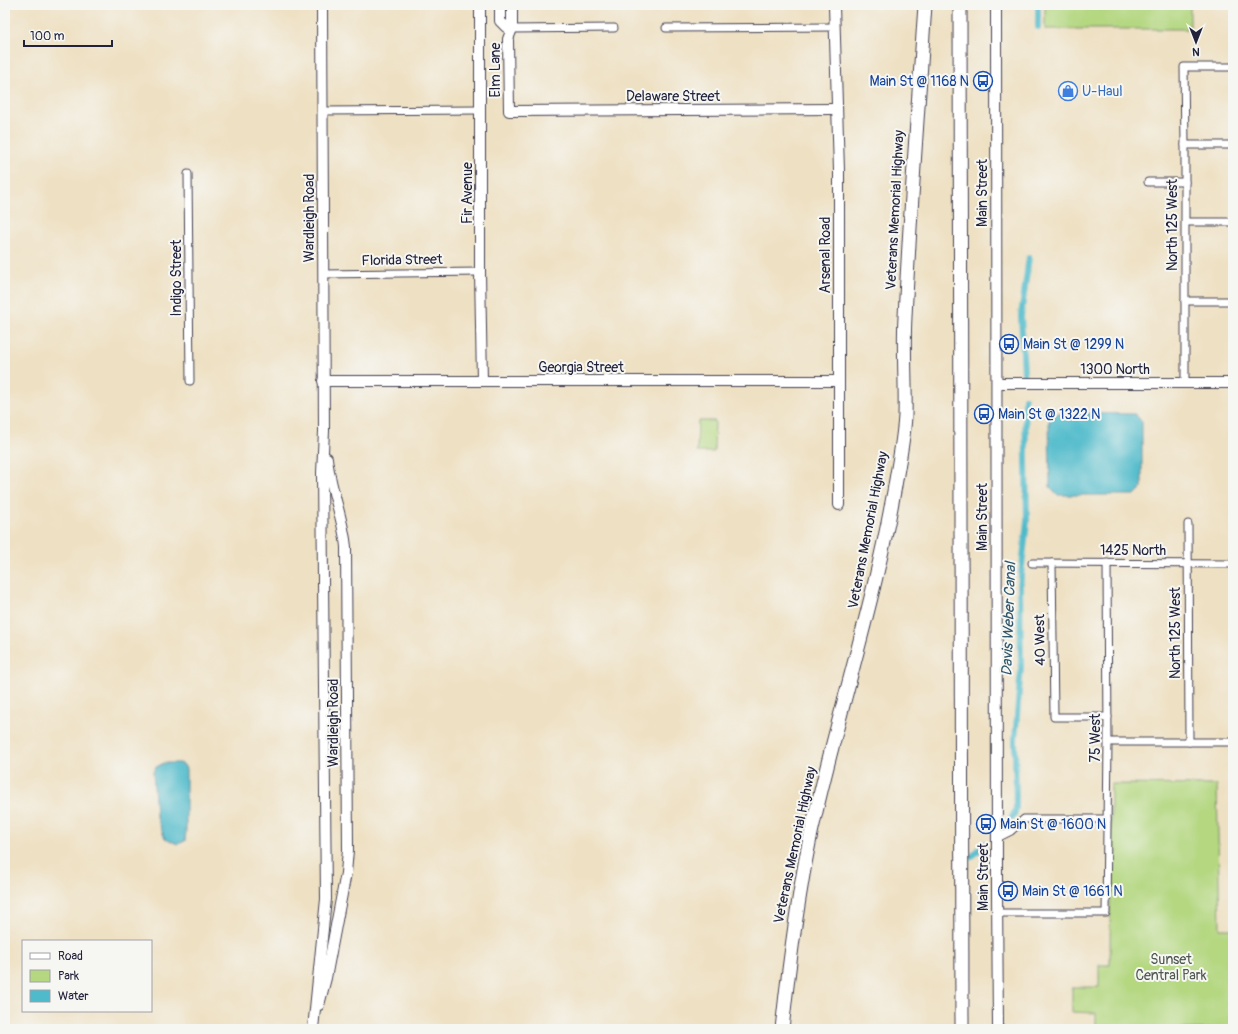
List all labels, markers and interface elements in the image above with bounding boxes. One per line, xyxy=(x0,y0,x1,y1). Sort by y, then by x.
scale bar xyxy=(24,22,112,48)
north arrow xyxy=(1176,22,1216,62)
text: 100 m xyxy=(30,29,65,44)
street label: Elm Lane xyxy=(487,42,504,97)
text: N xyxy=(1192,45,1200,58)
bus stop icon: Main St @ 1168 N xyxy=(972,70,994,92)
place label: Main St @ 1168 N xyxy=(869,73,969,90)
shop icon: U-Haul xyxy=(1057,80,1079,102)
place label: U-Haul xyxy=(1082,83,1123,100)
street label: Delaware Street xyxy=(626,88,720,105)
street label: Veterans Memorial Highway xyxy=(882,130,908,290)
street label: Main Street xyxy=(974,159,991,227)
street label: Fir Avenue xyxy=(459,162,476,224)
street label: Wardleigh Road xyxy=(301,174,318,262)
street label: North 125 West xyxy=(1164,179,1181,271)
street label: Arsenal Road xyxy=(817,216,834,293)
street label: Indigo Street xyxy=(168,239,185,316)
street label: Florida Street xyxy=(361,251,443,269)
bus stop icon: Main St @ 1299 N xyxy=(998,333,1020,355)
place label: Main St @ 1299 N xyxy=(1023,336,1124,353)
street label: Georgia Street xyxy=(538,359,624,376)
street label: 1300 North xyxy=(1080,361,1150,378)
bus stop icon: Main St @ 1322 N xyxy=(973,403,995,425)
place label: Main St @ 1322 N xyxy=(998,406,1100,423)
street label: Veterans Memorial Highway xyxy=(844,450,892,610)
street label: Main Street xyxy=(974,483,991,551)
street label: 1425 North xyxy=(1100,542,1166,559)
water label: Davis Weber Canal xyxy=(998,560,1021,676)
street label: North 125 West xyxy=(1167,587,1184,679)
street label: 40 West xyxy=(1031,614,1049,666)
street label: Wardleigh Road xyxy=(325,679,342,767)
street label: 75 West xyxy=(1087,713,1104,762)
street label: Veterans Memorial Highway xyxy=(770,765,820,925)
bus stop icon: Main St @ 1600 N xyxy=(975,813,997,835)
place label: Main St @ 1600 N xyxy=(1000,816,1106,833)
street label: Main Street xyxy=(975,843,992,911)
bus stop icon: Main St @ 1661 N xyxy=(997,880,1019,902)
place label: Main St @ 1661 N xyxy=(1022,883,1123,900)
legend xyxy=(22,940,152,1012)
text: Road xyxy=(58,949,83,964)
park label: Sunset Central Park xyxy=(1135,951,1207,984)
text: Park xyxy=(58,969,79,984)
text: Water xyxy=(58,989,89,1004)

